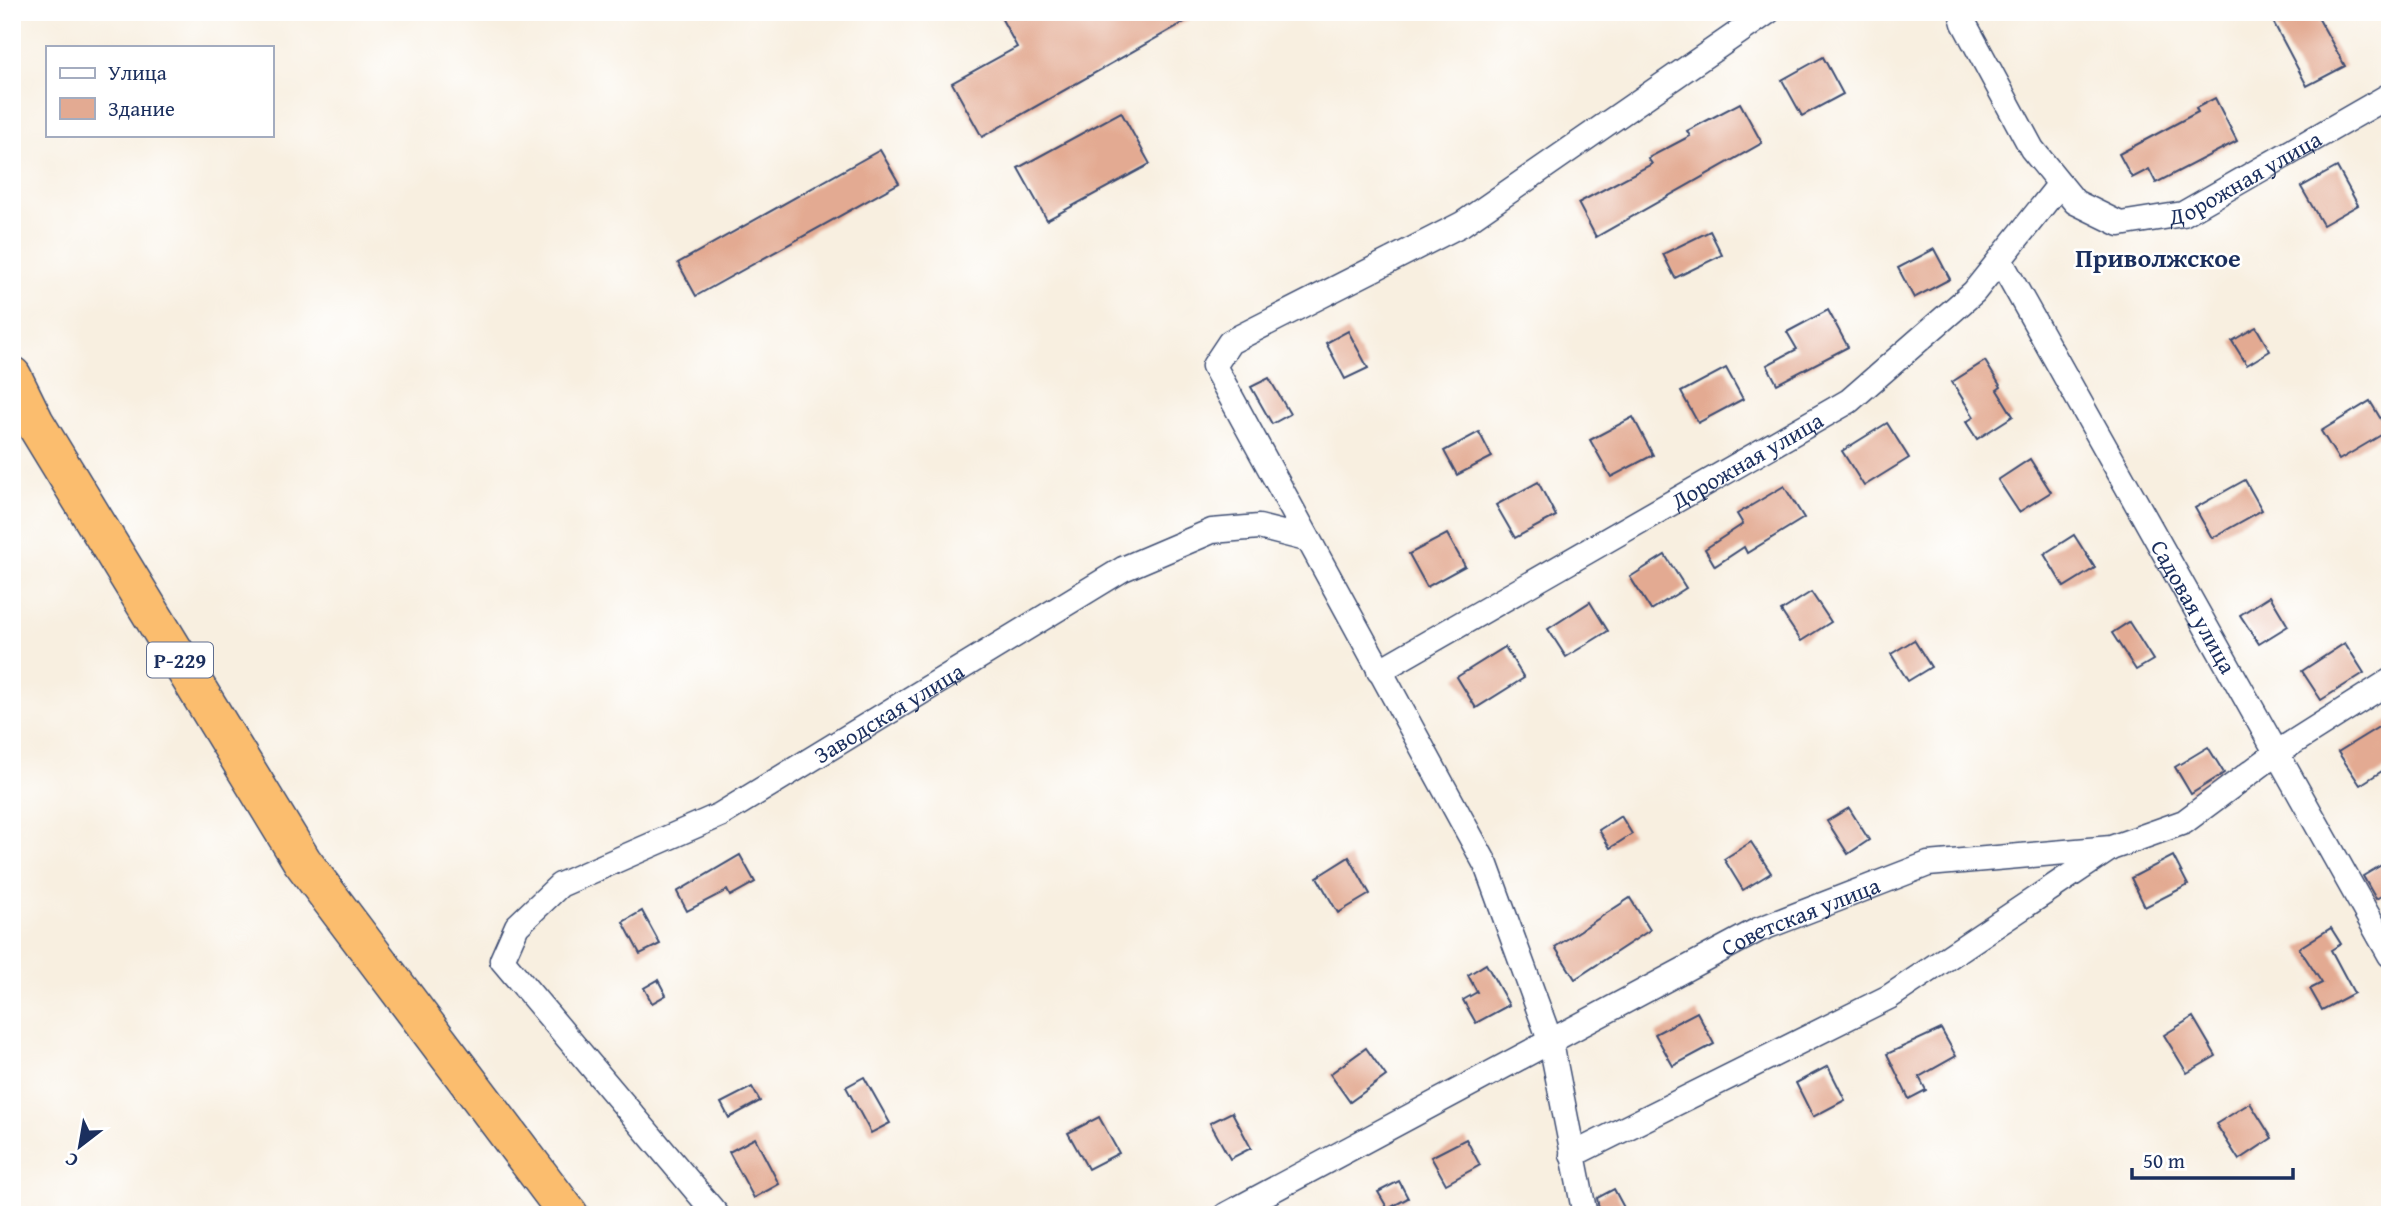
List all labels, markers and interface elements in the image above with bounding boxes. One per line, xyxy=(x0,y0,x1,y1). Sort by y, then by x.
legend xyxy=(46,46,273,136)
text: Улица xyxy=(108,57,167,88)
text: Здание xyxy=(108,93,175,124)
street label: Дорожная улица xyxy=(2166,122,2327,233)
district label: Приволжское xyxy=(2075,238,2241,277)
street label: Дорожная улица xyxy=(1664,403,1829,517)
street label: Садовая улица xyxy=(2143,533,2245,679)
road number: Р-229 xyxy=(147,642,213,678)
street label: Заводская улица xyxy=(807,654,970,771)
street label: Советская улица xyxy=(1715,868,1884,964)
north arrow xyxy=(46,1112,116,1182)
scale bar xyxy=(2132,1136,2294,1180)
text: 50 m xyxy=(2143,1145,2185,1176)
text: С xyxy=(59,1146,83,1175)

